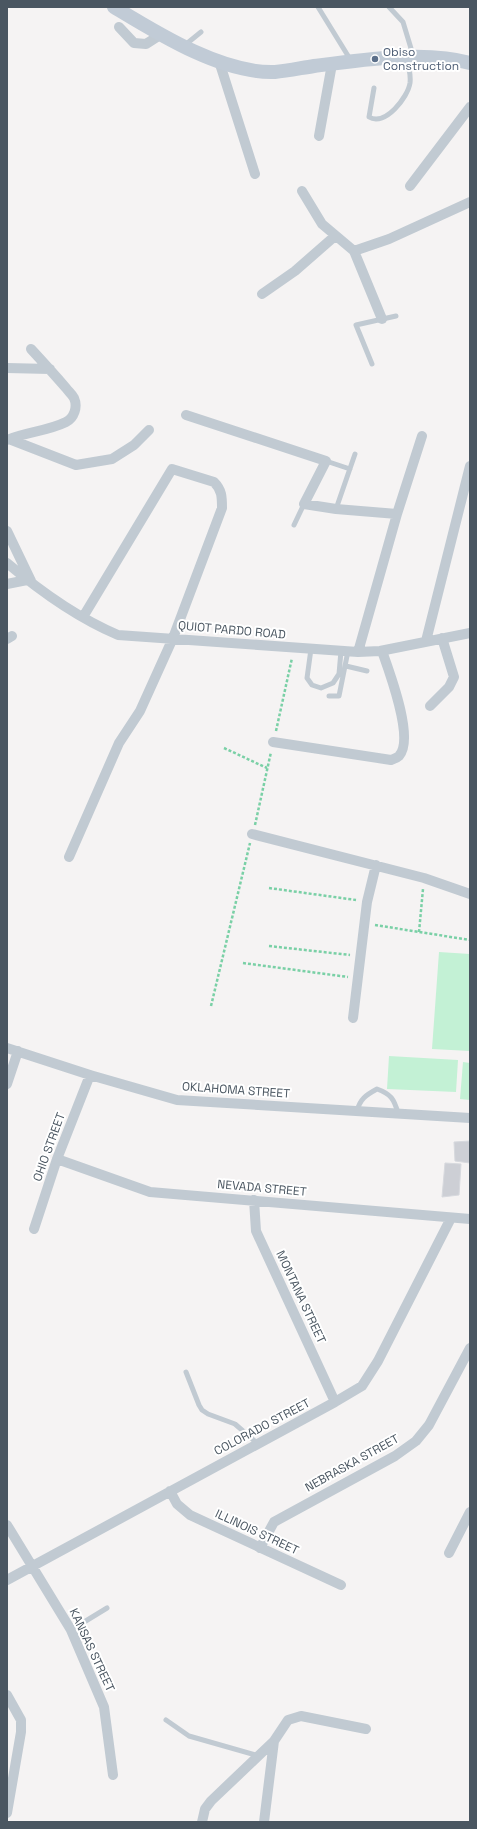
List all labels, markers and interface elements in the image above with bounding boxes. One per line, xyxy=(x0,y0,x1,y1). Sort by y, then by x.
place label: Obiso Construction xyxy=(383,44,459,74)
marker: Obiso Construction xyxy=(370,54,380,64)
street label: QUIOT PARDO ROAD xyxy=(177,617,287,643)
street label: OKLAHOMA STREET xyxy=(181,1078,291,1102)
street label: OHIO STREET xyxy=(29,1110,69,1184)
street label: NEVADA STREET xyxy=(217,1176,307,1200)
street label: MONTANA STREET xyxy=(272,1248,330,1346)
street label: COLORADO STREET xyxy=(211,1395,313,1459)
street label: NEBRASKA STREET xyxy=(302,1431,402,1495)
street label: ILLINOIS STREET xyxy=(213,1506,301,1558)
street label: KANSAS STREET xyxy=(66,1606,118,1694)

